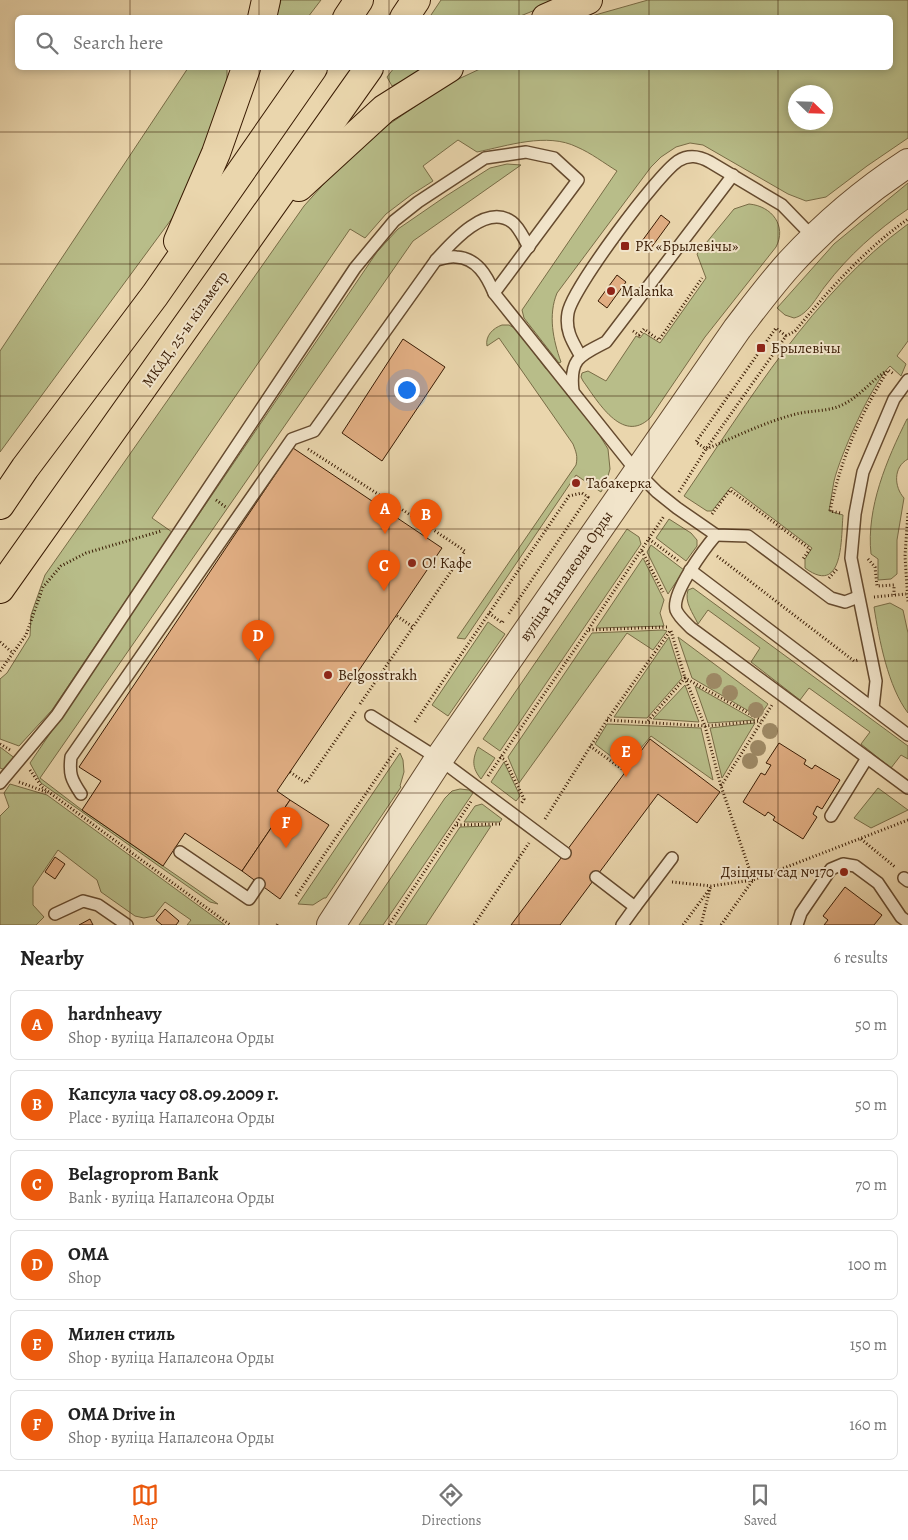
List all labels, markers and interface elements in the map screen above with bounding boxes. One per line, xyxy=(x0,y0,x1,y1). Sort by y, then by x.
search box xyxy=(15,15,893,70)
icon: search xyxy=(33,29,61,57)
text: Search here xyxy=(73,30,163,56)
north arrow xyxy=(788,85,833,130)
place label: РК «Брылевічы» xyxy=(635,236,739,256)
marker: РК «Брылевічы» xyxy=(619,240,631,252)
street label: МКАД, 25-ы кіламетр xyxy=(137,267,233,391)
place label: Malanka xyxy=(621,281,674,301)
marker: Malanka xyxy=(605,285,617,297)
place label: Брылевічы xyxy=(771,338,841,358)
marker: Брылевічы xyxy=(755,342,767,354)
your location xyxy=(394,377,420,403)
place label: Табакерка xyxy=(586,473,652,493)
marker: Табакерка xyxy=(570,477,582,489)
pin: A xyxy=(369,493,401,534)
pin: B xyxy=(410,499,442,540)
street label: вуліца Напалеона Орды xyxy=(515,507,617,645)
pin: C xyxy=(368,550,400,591)
place label: О! Кафе xyxy=(422,553,472,573)
marker: О! Кафе xyxy=(406,557,418,569)
pin: D xyxy=(242,620,274,661)
place label: Belgosstrakh xyxy=(338,665,417,685)
marker: Belgosstrakh xyxy=(322,669,334,681)
pin: E xyxy=(610,736,642,777)
pin: F xyxy=(270,807,302,848)
place label: Дзіцячы сад №170 xyxy=(721,862,834,882)
marker: Дзіцячы сад №170 xyxy=(838,866,850,878)
text: Nearby xyxy=(20,944,83,972)
text: 6 results xyxy=(834,947,888,969)
text: hardnheavy xyxy=(68,1001,162,1027)
text: A xyxy=(32,1014,42,1036)
text: 50 m xyxy=(855,1014,887,1036)
text: Shop · вуліца Напалеона Орды xyxy=(68,1027,274,1049)
text: Капсула часу 08.09.2009 г. xyxy=(68,1081,279,1107)
text: B xyxy=(32,1094,42,1116)
text: 50 m xyxy=(855,1094,887,1116)
text: Place · вуліца Напалеона Орды xyxy=(68,1107,275,1129)
text: Belagroprom Bank xyxy=(68,1161,218,1187)
text: C xyxy=(32,1174,42,1196)
text: 70 m xyxy=(855,1174,887,1196)
text: Bank · вуліца Напалеона Орды xyxy=(68,1187,275,1209)
text: ОМА xyxy=(68,1241,109,1267)
text: D xyxy=(31,1254,43,1276)
text: 100 m xyxy=(848,1254,887,1276)
text: Shop xyxy=(68,1267,101,1289)
text: Милен стиль xyxy=(68,1321,175,1347)
text: E xyxy=(32,1334,42,1356)
text: 150 m xyxy=(850,1334,887,1356)
text: Shop · вуліца Напалеона Орды xyxy=(68,1347,274,1369)
text: OMA Drive in xyxy=(68,1401,175,1427)
text: F xyxy=(33,1414,41,1436)
text: 160 m xyxy=(849,1414,887,1436)
text: Shop · вуліца Напалеона Орды xyxy=(68,1427,274,1449)
tab: Map xyxy=(131,1481,159,1530)
tab: Directions xyxy=(421,1481,481,1530)
tab: Saved xyxy=(744,1481,777,1530)

